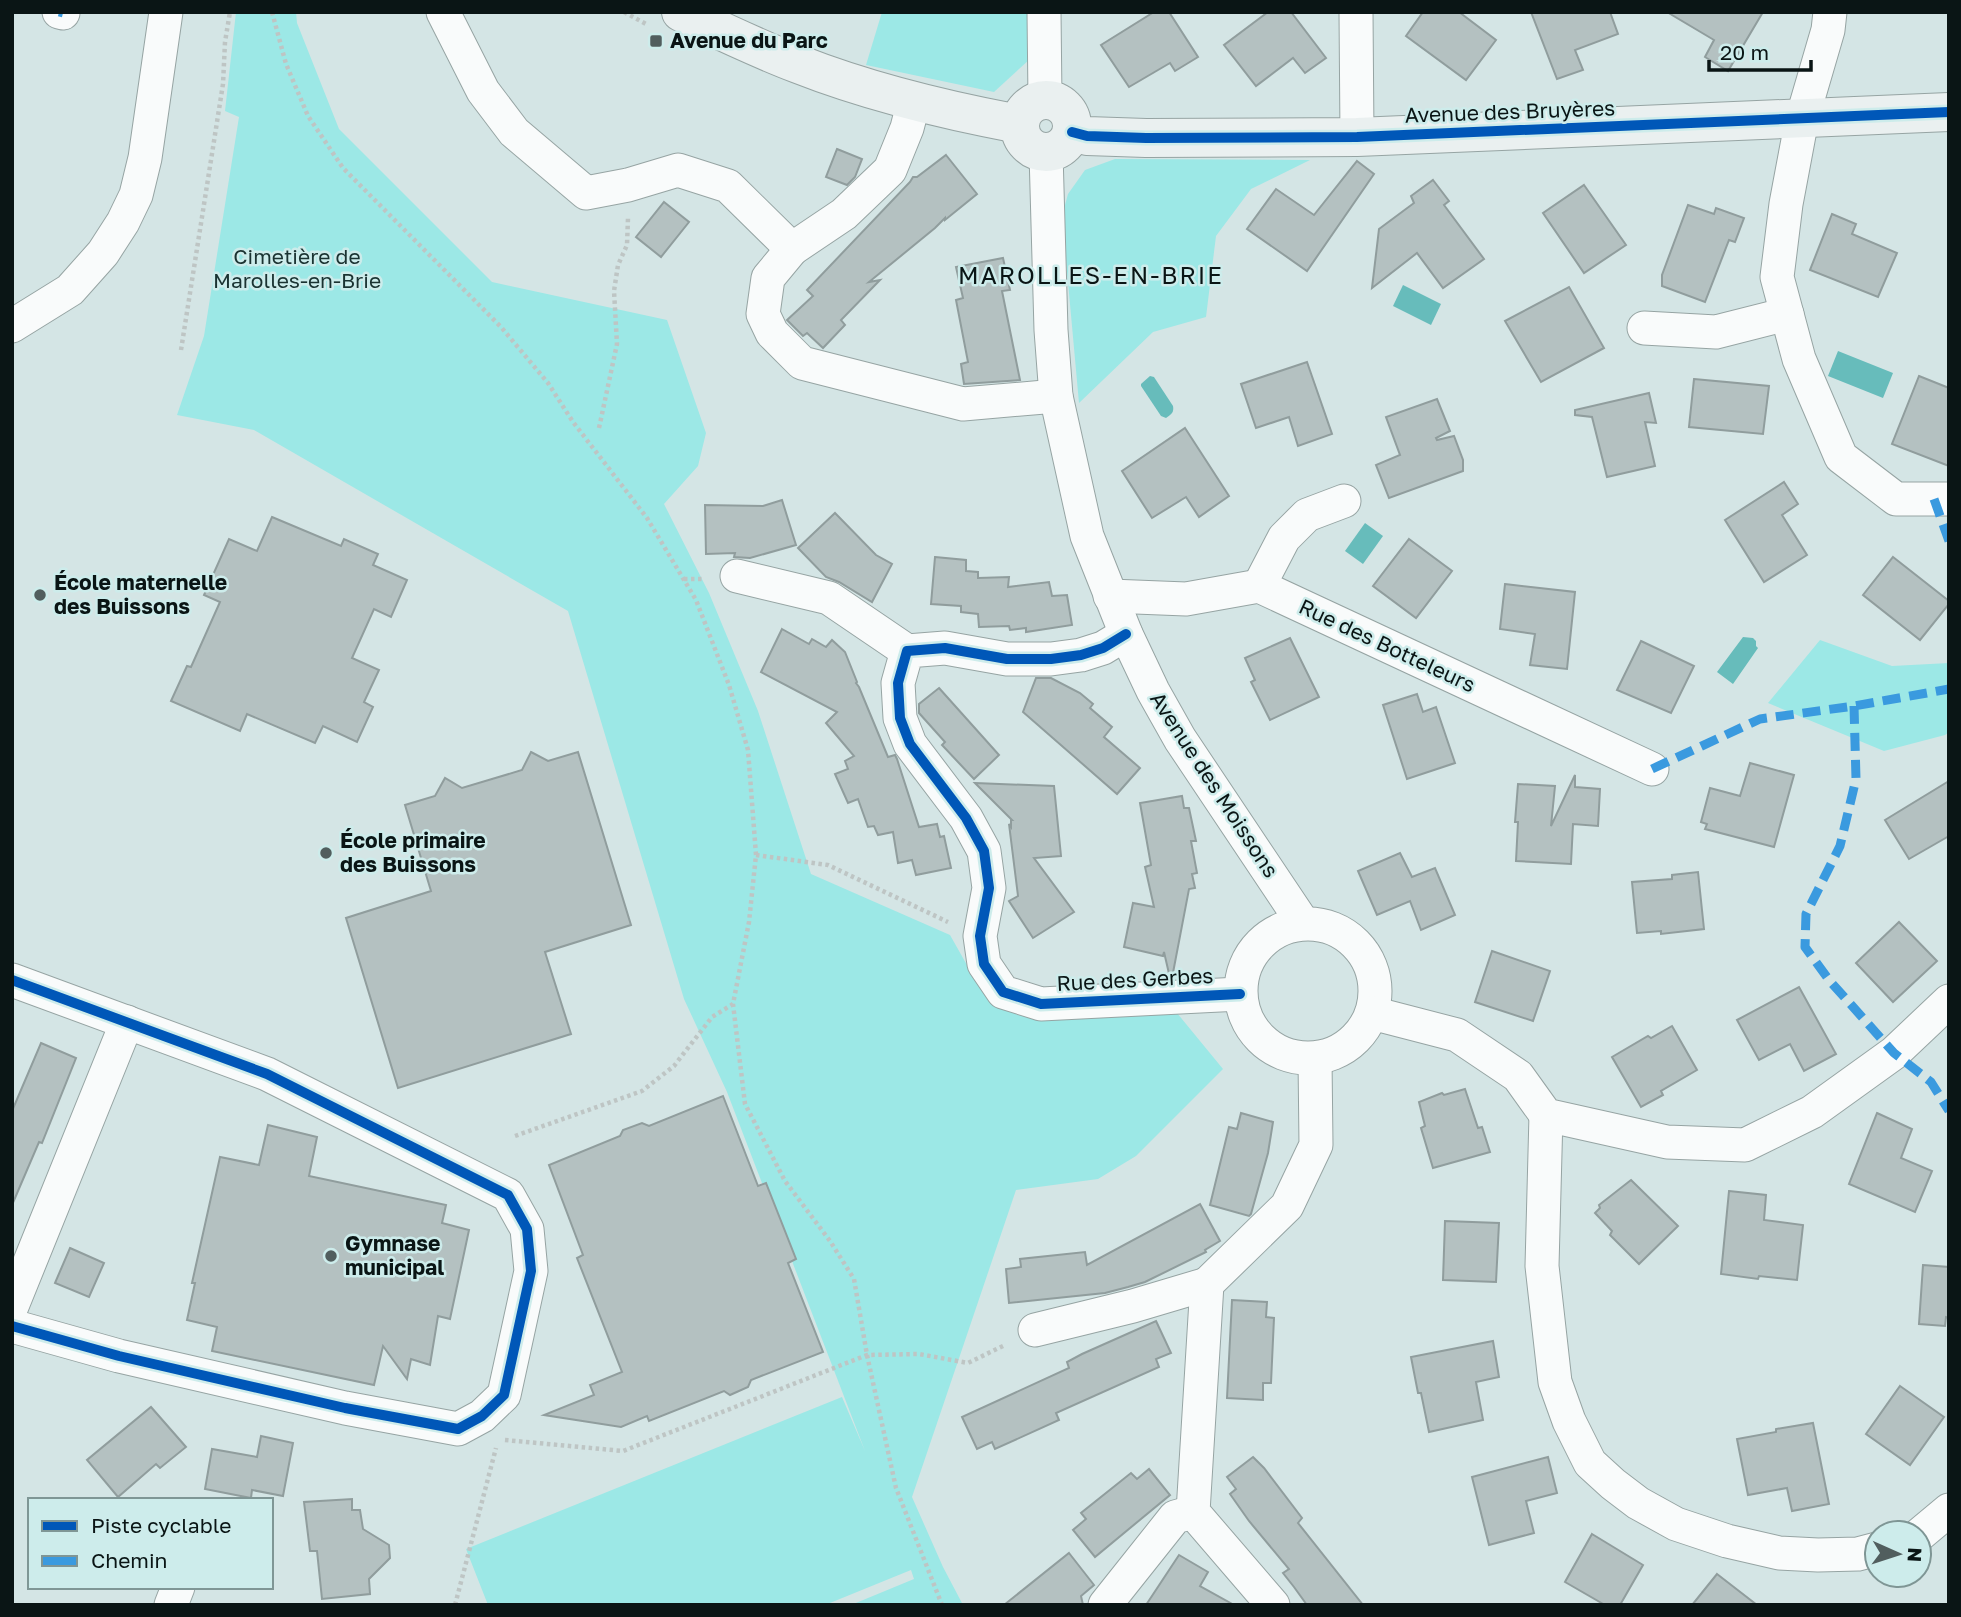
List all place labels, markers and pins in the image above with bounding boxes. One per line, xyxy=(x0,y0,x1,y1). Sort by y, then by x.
place label: Avenue du Parc xyxy=(670,27,828,53)
marker: Avenue du Parc xyxy=(648,33,664,49)
place label: École maternelle des Buissons xyxy=(54,569,227,619)
marker: École maternelle des Buissons xyxy=(32,587,48,603)
place label: École primaire des Buissons xyxy=(340,827,486,877)
marker: École primaire des Buissons xyxy=(318,845,334,861)
place label: Gymnase municipal xyxy=(345,1230,444,1280)
marker: Gymnase municipal xyxy=(323,1248,339,1264)

